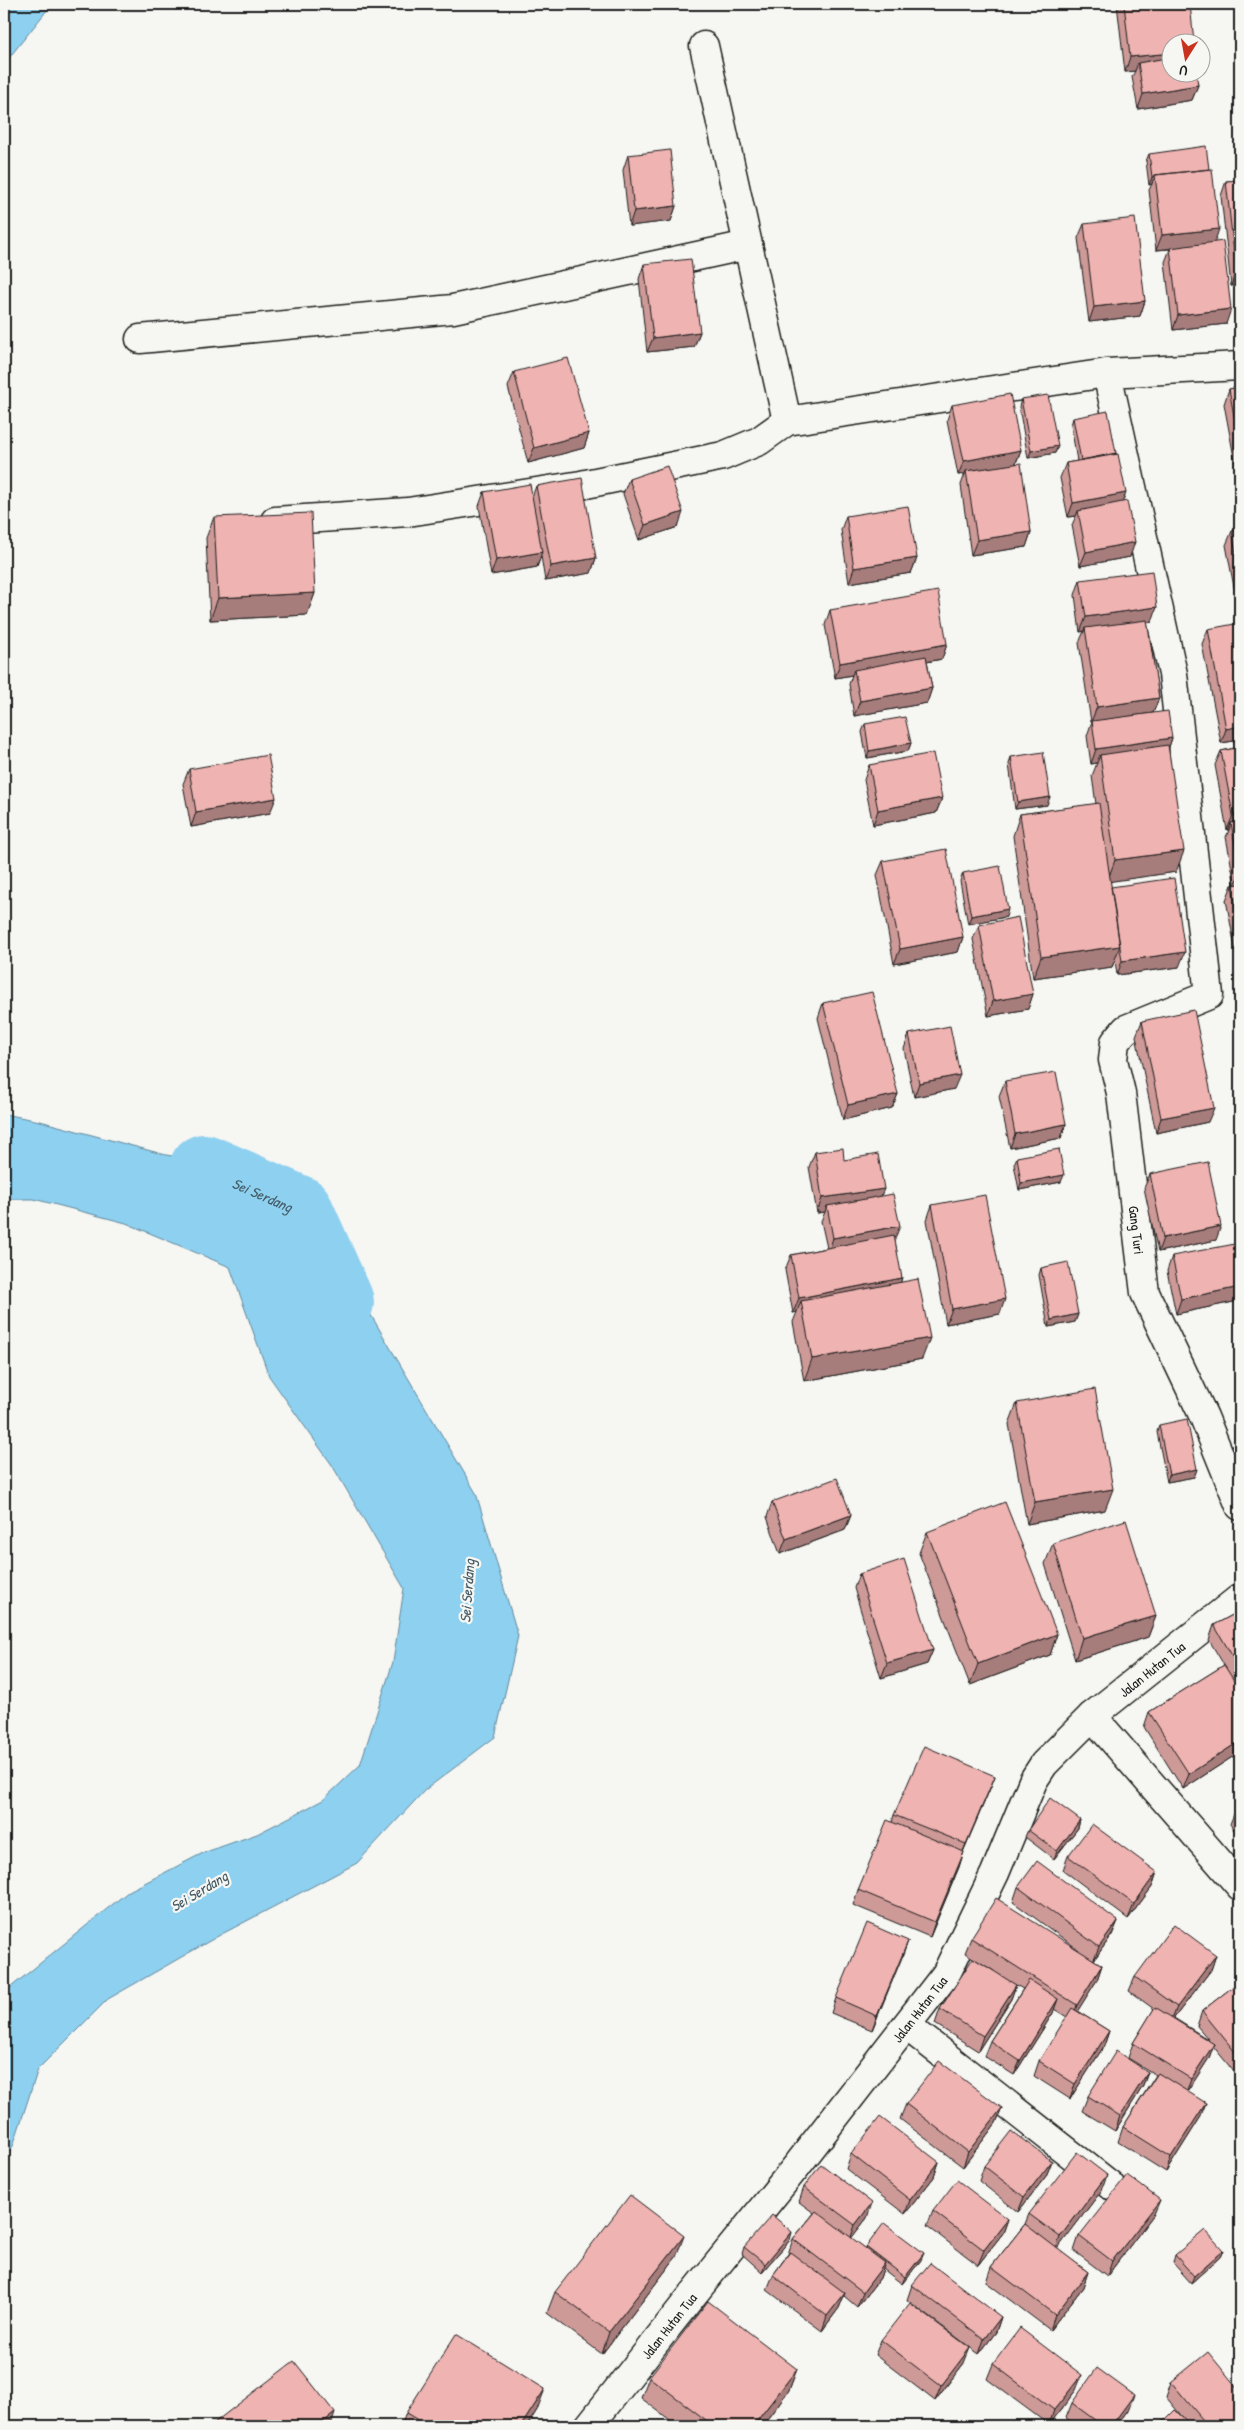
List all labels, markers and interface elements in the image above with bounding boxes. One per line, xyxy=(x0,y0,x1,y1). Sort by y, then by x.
north arrow xyxy=(1162,32,1212,82)
text: U xyxy=(1178,61,1189,81)
water label: Sei Serdang xyxy=(229,1172,297,1217)
street label: Gang Turi xyxy=(1125,1205,1150,1255)
water label: Sei Serdang xyxy=(454,1557,480,1623)
street label: Jalan Hutan Tua xyxy=(1115,1636,1189,1701)
water label: Sei Serdang xyxy=(166,1865,233,1916)
street label: Jalan Hutan Tua xyxy=(887,1971,951,2046)
street label: Jalan Hutan Tua xyxy=(636,2288,701,2363)

